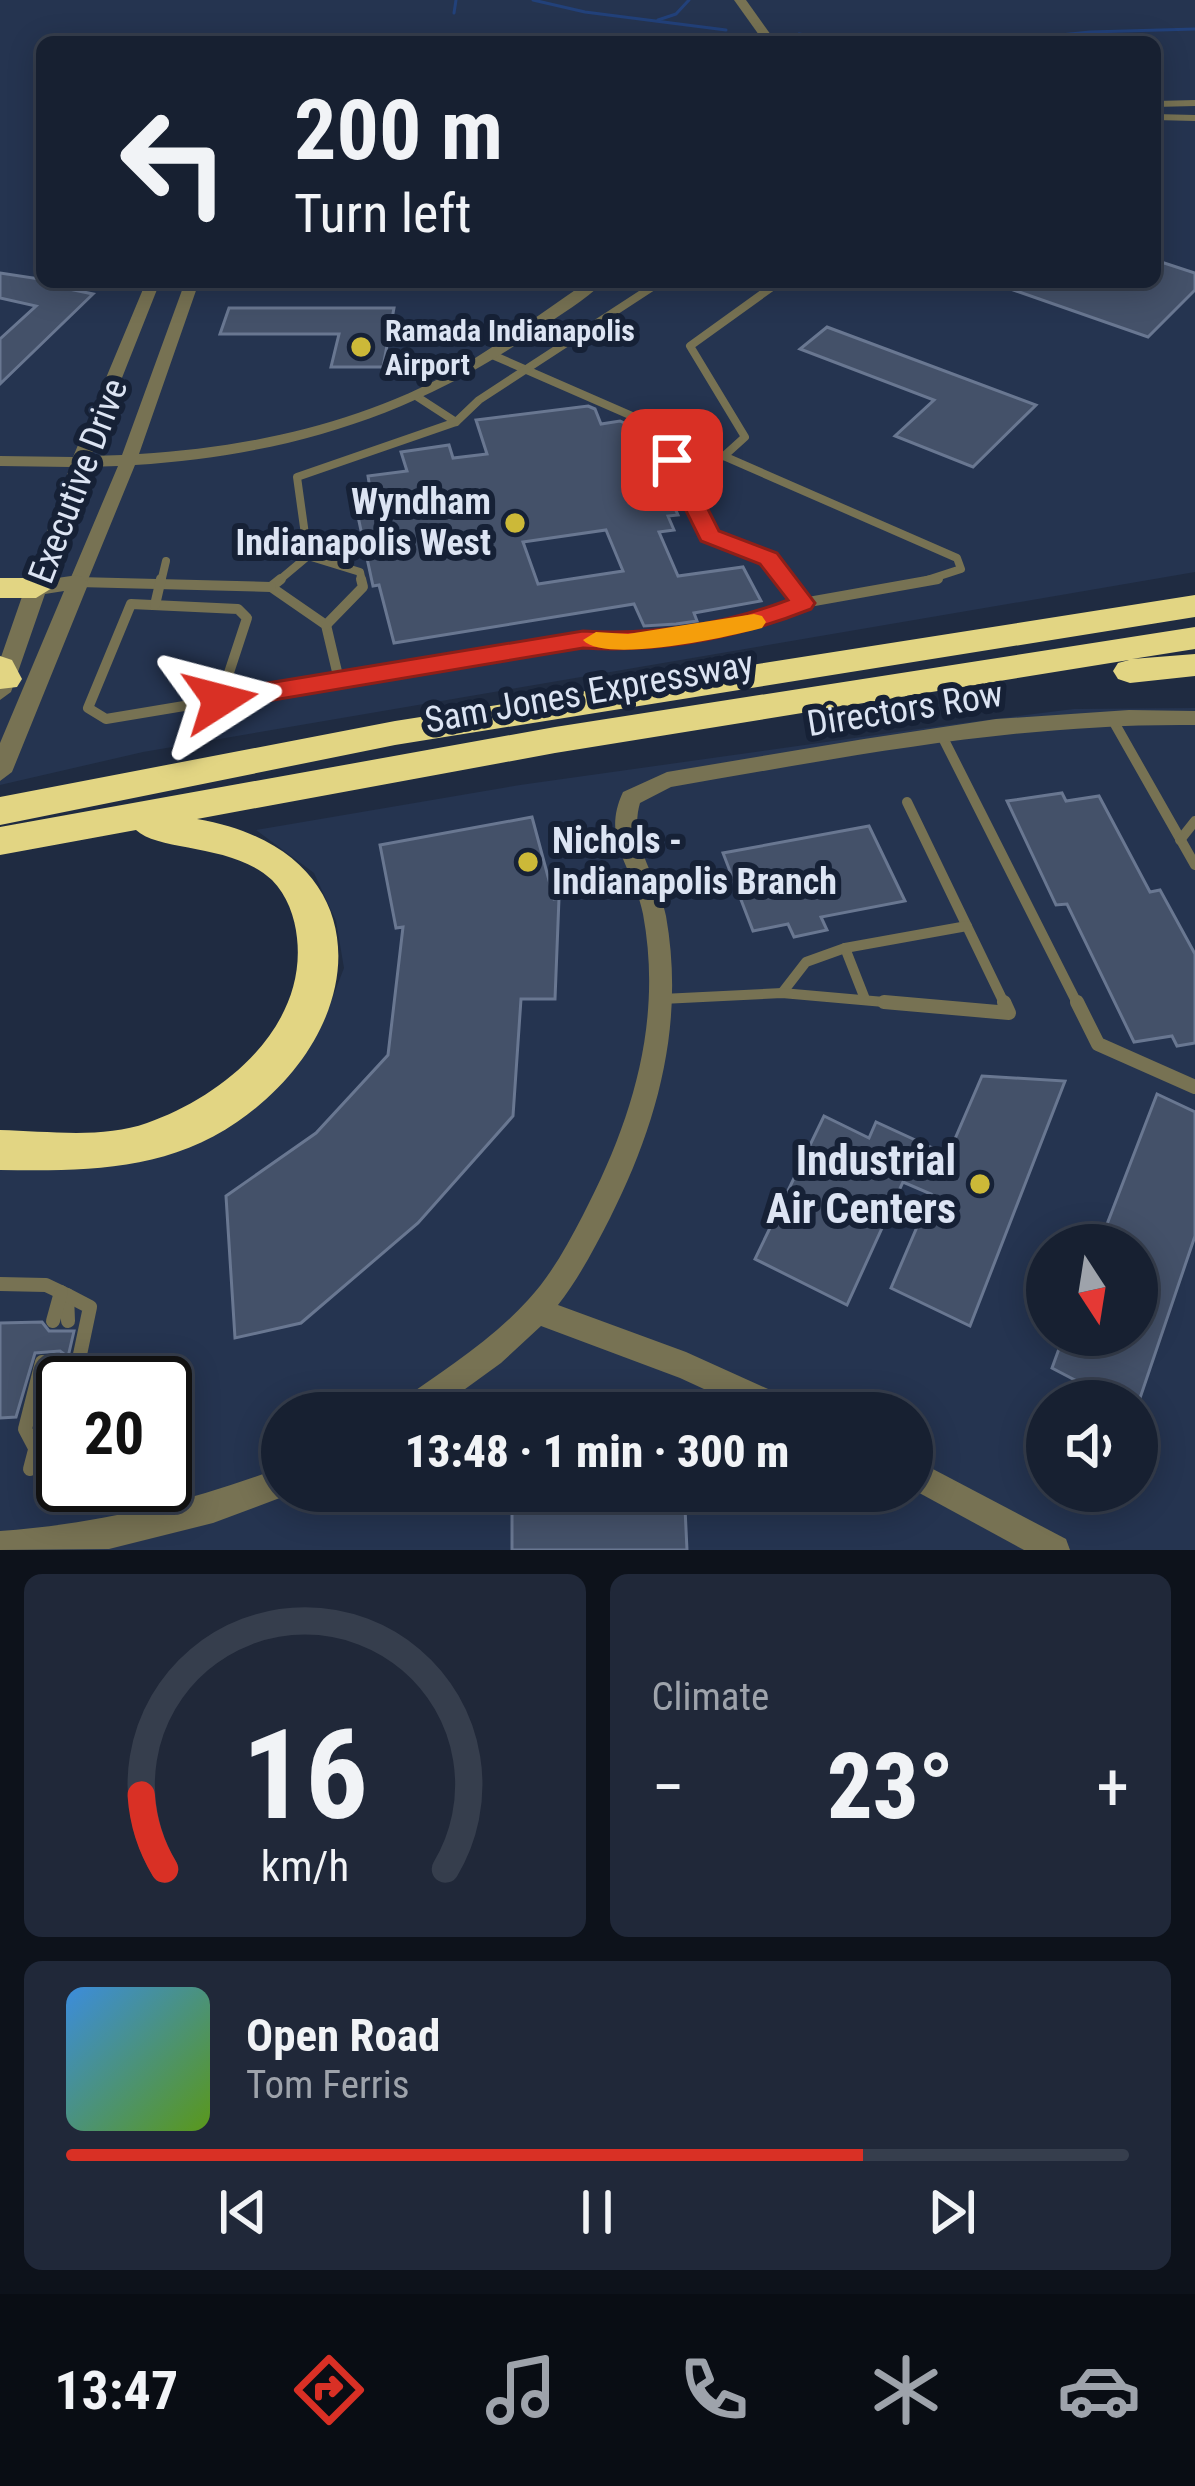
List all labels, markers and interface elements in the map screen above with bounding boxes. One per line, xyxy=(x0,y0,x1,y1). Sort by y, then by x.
text: 200 m xyxy=(294,81,503,180)
icon: left xyxy=(96,84,252,240)
text: Turn left xyxy=(294,182,471,245)
place label: Ramada Indianapolis Airport xyxy=(385,313,635,382)
marker: Ramada Indianapolis Airport xyxy=(348,334,374,360)
street label: Executive Drive xyxy=(20,373,136,589)
pin xyxy=(621,409,723,511)
icon: arrive xyxy=(639,427,705,493)
place label: Wyndham Indianapolis West xyxy=(235,481,491,564)
marker: Wyndham Indianapolis West xyxy=(502,510,528,536)
position arrow xyxy=(157,637,283,763)
street label: Sam Jones Expressway xyxy=(421,642,757,742)
street label: Directors Row xyxy=(804,673,1006,745)
place label: Nichols - Indianapolis Branch xyxy=(552,820,837,903)
marker: Nichols - Indianapolis Branch xyxy=(515,849,541,875)
place label: Industrial Air Centers xyxy=(766,1136,956,1233)
marker: Industrial Air Centers xyxy=(967,1171,993,1197)
north arrow xyxy=(1026,1224,1158,1356)
map controls xyxy=(1026,1224,1158,1512)
speed limit sign: 20 xyxy=(36,1356,192,1512)
button: sound xyxy=(1026,1380,1158,1512)
text: 13:48 · 1 min · 300 m xyxy=(405,1425,789,1478)
text: Climate xyxy=(652,1674,769,1720)
text: 16 xyxy=(242,1702,368,1848)
text: 23° xyxy=(827,1735,954,1840)
text: − xyxy=(652,1749,685,1826)
text: + xyxy=(1096,1749,1129,1826)
text: km/h xyxy=(261,1840,349,1890)
text: Open Road xyxy=(246,2009,440,2062)
text: Tom Ferris xyxy=(246,2062,409,2108)
icon: previous xyxy=(210,2179,276,2245)
icon: pause xyxy=(564,2179,630,2245)
icon: next xyxy=(919,2179,985,2245)
icon: directions xyxy=(287,2348,371,2432)
icon: music xyxy=(479,2348,563,2432)
icon: phone xyxy=(672,2348,756,2432)
icon: climate xyxy=(864,2348,948,2432)
icon: car xyxy=(1057,2348,1141,2432)
text: 13:47 xyxy=(54,2359,178,2422)

